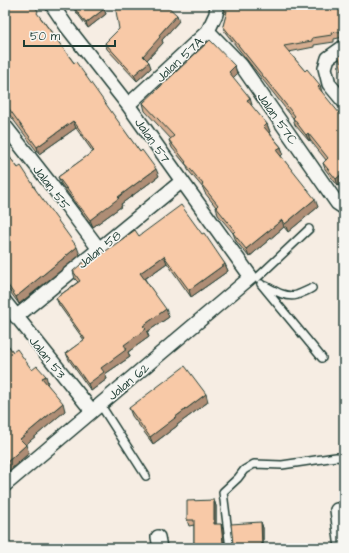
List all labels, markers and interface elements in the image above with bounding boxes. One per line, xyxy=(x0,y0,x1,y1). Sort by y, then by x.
scale bar xyxy=(24,22,115,48)
text: 50 m xyxy=(30,28,61,45)
street label: Jalan 57A xyxy=(152,32,208,87)
street label: Jalan 57C xyxy=(253,89,302,148)
street label: Jalan 57 xyxy=(130,114,174,167)
street label: Jalan 55 xyxy=(28,161,74,214)
street label: Jalan 58 xyxy=(74,226,126,273)
street label: Jalan 53 xyxy=(25,333,70,383)
street label: Jalan 62 xyxy=(104,359,154,405)

